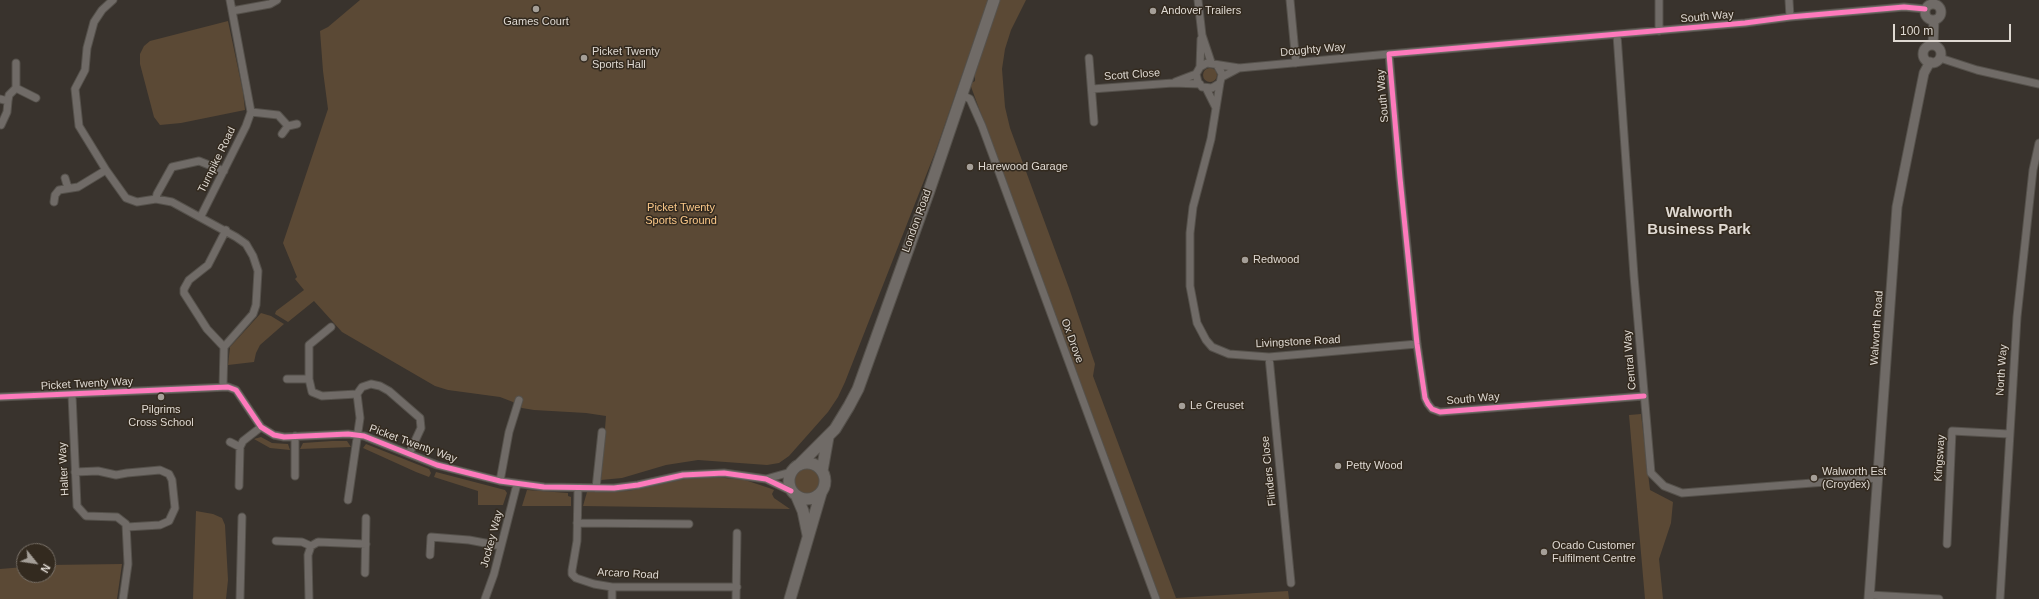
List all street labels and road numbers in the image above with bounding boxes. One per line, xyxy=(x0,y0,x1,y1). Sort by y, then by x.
street label: South Way xyxy=(1680,8,1734,26)
street label: Doughty Way xyxy=(1280,41,1346,59)
street label: Scott Close xyxy=(1103,66,1161,84)
street label: South Way xyxy=(1374,69,1392,123)
street label: Turnpike Road xyxy=(195,125,239,195)
street label: London Road xyxy=(900,188,934,254)
street label: Walworth Road xyxy=(1868,290,1886,366)
street label: Ox Drove xyxy=(1058,317,1086,365)
street label: Central Way xyxy=(1621,329,1639,391)
street label: Livingstone Road xyxy=(1255,333,1341,351)
street label: North Way xyxy=(1994,344,2010,396)
street label: Picket Twenty Way xyxy=(40,375,134,393)
street label: South Way xyxy=(1446,390,1500,408)
street label: Picket Twenty Way xyxy=(367,422,459,466)
street label: Kingsway xyxy=(1932,434,1948,482)
street label: Flinders Close xyxy=(1259,435,1279,507)
street label: Halter Way xyxy=(56,442,72,496)
street label: Jockey Way xyxy=(478,509,506,569)
street label: Arcaro Road xyxy=(597,566,659,582)

